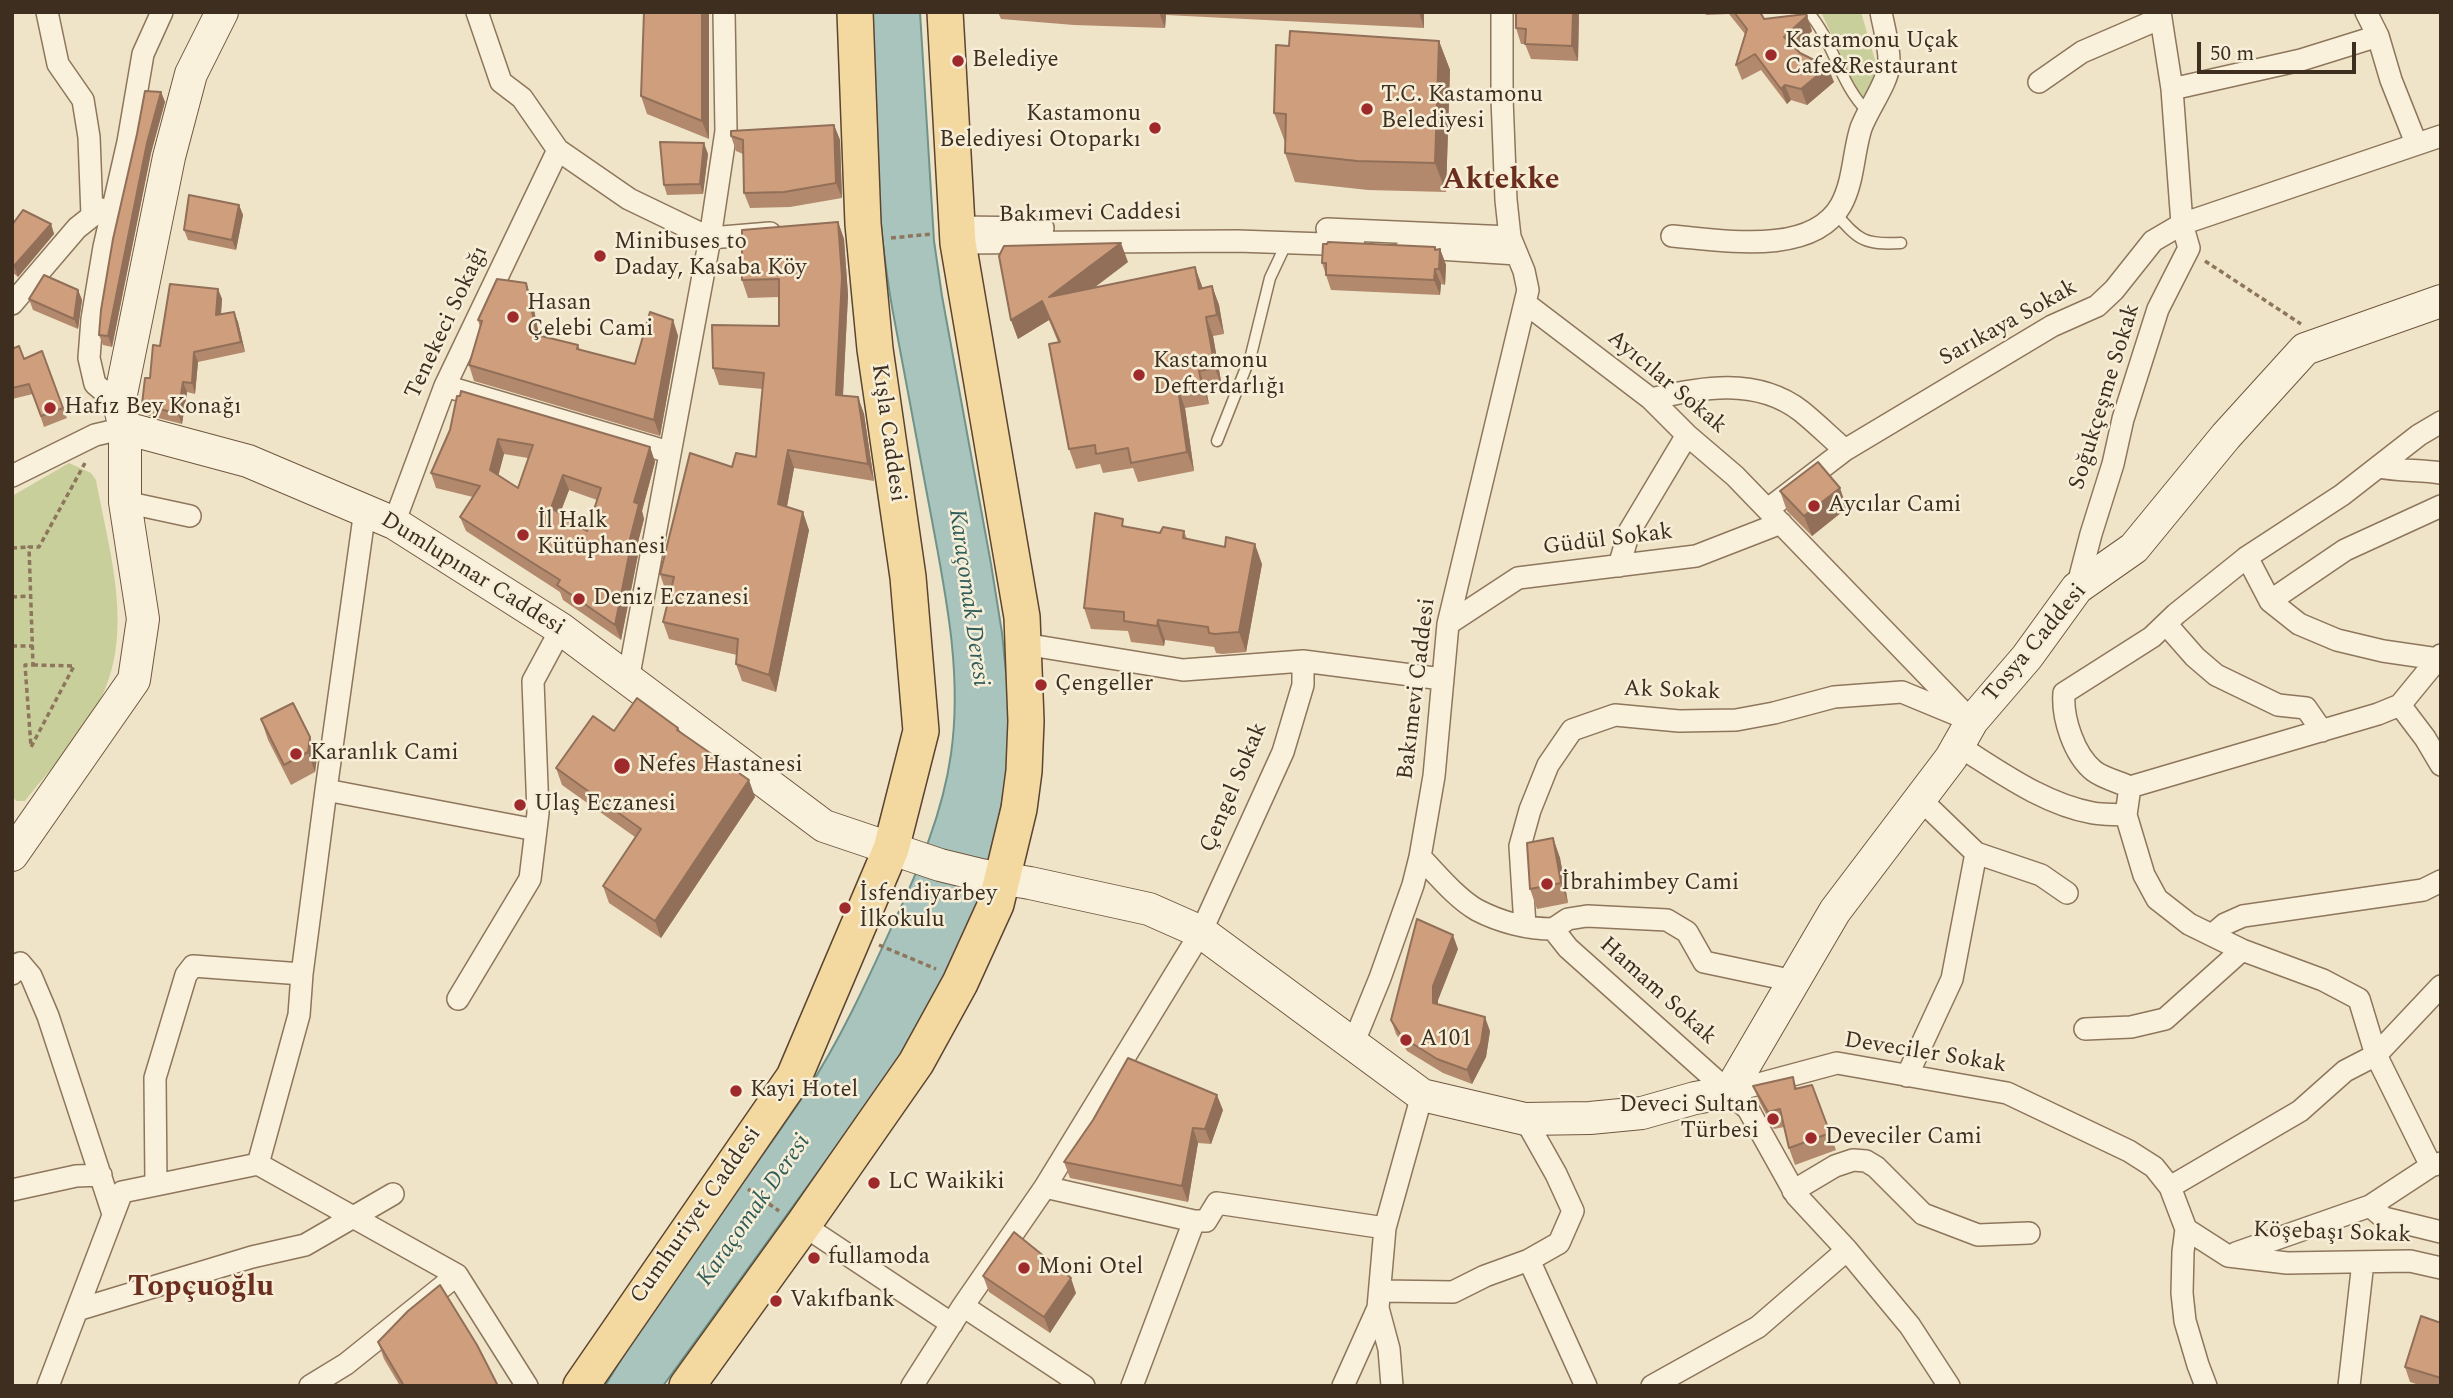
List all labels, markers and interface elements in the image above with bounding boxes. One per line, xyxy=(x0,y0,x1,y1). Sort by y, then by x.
place label: Kastamonu Uçak Cafe&Restaurant xyxy=(1785,28,1959,82)
scale bar xyxy=(2201,28,2360,72)
text: 50 m xyxy=(2210,38,2254,70)
place label: Belediye xyxy=(972,47,1059,75)
marker: Kastamonu Uçak Cafe&Restaurant xyxy=(1763,47,1779,63)
marker: Belediye xyxy=(950,53,966,69)
place label: T.C. Kastamonu Belediyesi xyxy=(1381,82,1543,136)
place label: Kastamonu Belediyesi Otoparkı xyxy=(939,101,1141,155)
marker: T.C. Kastamonu Belediyesi xyxy=(1359,101,1375,117)
marker: Kastamonu Belediyesi Otoparkı xyxy=(1147,120,1163,136)
district label: Aktekke xyxy=(1442,164,1560,200)
street label: Bakımevi Caddesi xyxy=(998,200,1182,230)
place label: Minibuses to Daday, Kasaba Köy xyxy=(614,229,807,283)
street label: Tenekeci Sokağı xyxy=(400,242,496,404)
marker: Minibuses to Daday, Kasaba Köy xyxy=(592,248,608,264)
street label: Sarıkaya Sokak xyxy=(1935,275,2083,373)
place label: Hasan Çelebi Cami xyxy=(527,290,653,344)
street label: Soğukçeşme Sokak xyxy=(2065,301,2147,493)
marker: Hasan Çelebi Cami xyxy=(505,309,521,325)
street label: Ayıcılar Sokak xyxy=(1601,325,1731,441)
place label: Kastamonu Defterdarlığı xyxy=(1153,348,1285,402)
street label: Kışla Caddesi xyxy=(864,362,910,504)
marker: Kastamonu Defterdarlığı xyxy=(1131,367,1147,383)
place label: Hafız Bey Konağı xyxy=(64,394,241,422)
marker: Hafız Bey Konağı xyxy=(42,400,58,416)
place label: Aycılar Cami xyxy=(1828,492,1961,520)
marker: Aycılar Cami xyxy=(1806,498,1822,514)
street label: Dumlupınar Caddesi xyxy=(375,507,569,643)
water label: Karaçomak Deresi xyxy=(940,507,994,689)
place label: İl Halk Kütüphanesi xyxy=(537,508,666,562)
street label: Güdül Sokak xyxy=(1542,519,1674,563)
marker: İl Halk Kütüphanesi xyxy=(515,527,531,543)
street label: Tosya Caddesi xyxy=(1978,579,2094,709)
place label: Deniz Eczanesi xyxy=(593,585,749,613)
marker: Deniz Eczanesi xyxy=(571,591,587,607)
street label: Bakımevi Caddesi xyxy=(1393,597,1443,781)
place label: Çengeller xyxy=(1055,671,1153,699)
marker: Çengeller xyxy=(1033,677,1049,693)
street label: Ak Sokak xyxy=(1623,677,1721,707)
street label: Çengel Sokak xyxy=(1195,719,1275,857)
place label: Karanlık Cami xyxy=(310,740,459,768)
marker: Karanlık Cami xyxy=(288,746,304,762)
place label: Nefes Hastanesi xyxy=(638,752,803,780)
marker: Nefes Hastanesi xyxy=(612,756,632,776)
place label: Ulaş Eczanesi xyxy=(534,791,676,819)
marker: Ulaş Eczanesi xyxy=(512,797,528,813)
place label: İbrahimbey Cami xyxy=(1561,870,1739,898)
marker: İbrahimbey Cami xyxy=(1539,876,1555,892)
place label: İsfendiyarbey İlkokulu xyxy=(859,881,997,935)
marker: İsfendiyarbey İlkokulu xyxy=(837,900,853,916)
street label: Hamam Sokak xyxy=(1593,932,1721,1052)
place label: A101 xyxy=(1420,1026,1472,1054)
street label: Deveciler Sokak xyxy=(1842,1028,2008,1080)
marker: A101 xyxy=(1398,1032,1414,1048)
place label: Kayi Hotel xyxy=(750,1077,858,1105)
marker: Kayi Hotel xyxy=(728,1083,744,1099)
place label: Deveci Sultan Türbesi xyxy=(1619,1092,1759,1146)
marker: Deveci Sultan Türbesi xyxy=(1765,1111,1781,1127)
street label: Cumhuriyet Caddesi xyxy=(625,1122,769,1310)
place label: Deveciler Cami xyxy=(1825,1124,1982,1152)
water label: Karaçomak Deresi xyxy=(692,1129,818,1293)
marker: Deveciler Cami xyxy=(1803,1130,1819,1146)
place label: LC Waikiki xyxy=(888,1169,1005,1197)
marker: LC Waikiki xyxy=(866,1175,882,1191)
street label: Köşebaşı Sokak xyxy=(2252,1217,2412,1251)
place label: fullamoda xyxy=(828,1244,930,1272)
marker: fullamoda xyxy=(806,1250,822,1266)
place label: Moni Otel xyxy=(1038,1254,1143,1282)
marker: Moni Otel xyxy=(1016,1260,1032,1276)
district label: Topçuoğlu xyxy=(128,1271,274,1307)
place label: Vakıfbank xyxy=(790,1287,895,1315)
marker: Vakıfbank xyxy=(768,1293,784,1309)

